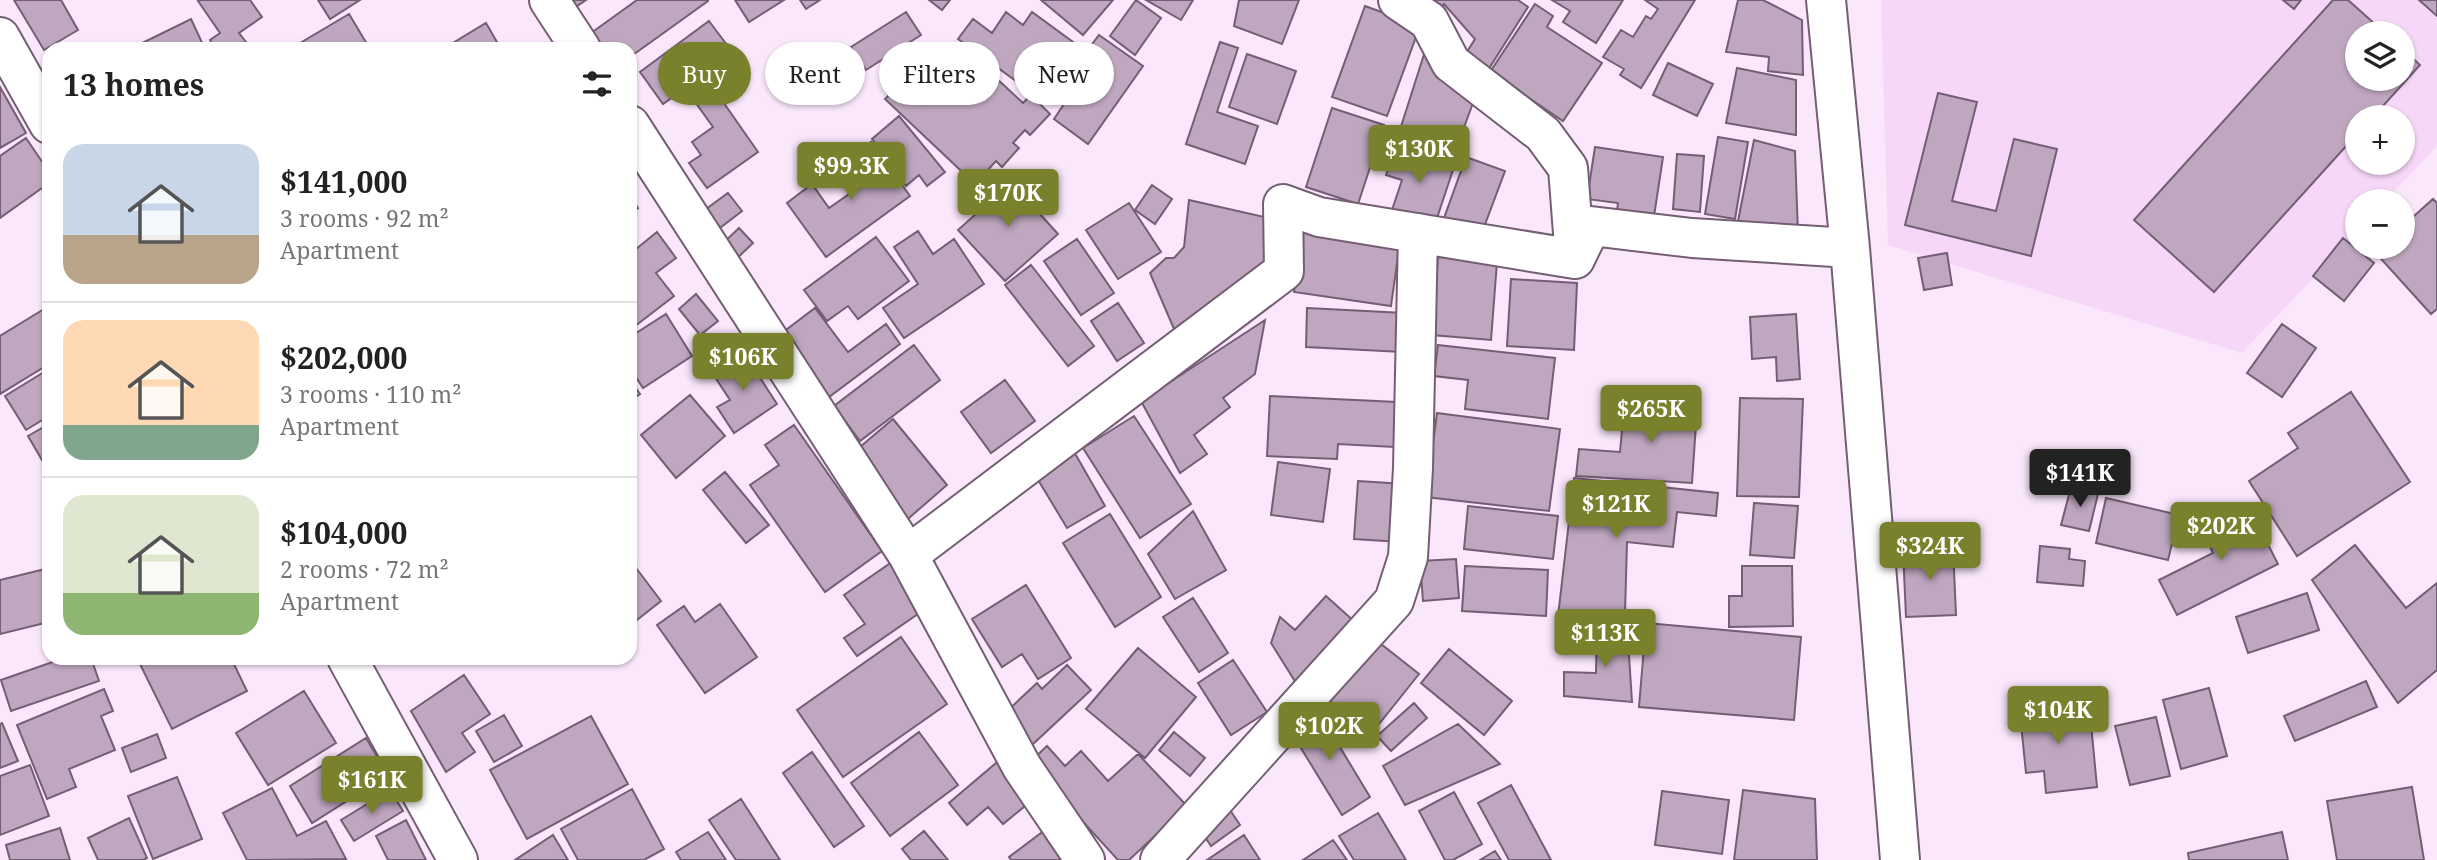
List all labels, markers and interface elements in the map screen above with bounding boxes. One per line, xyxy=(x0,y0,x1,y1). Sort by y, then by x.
map controls xyxy=(2345,21,2415,259)
button: layers xyxy=(2345,21,2415,91)
chip: Buy xyxy=(658,42,751,105)
chip: Rent xyxy=(765,42,865,105)
chip: Filters xyxy=(879,42,1000,105)
chip: New xyxy=(1014,42,1114,105)
text: 13 homes xyxy=(63,64,204,105)
icon: filters xyxy=(578,65,616,103)
button: + xyxy=(2345,105,2415,175)
pin: $130K xyxy=(1370,125,1468,185)
text: $130K xyxy=(1385,132,1453,164)
pin: $99.3K xyxy=(794,142,908,202)
text: $99.3K xyxy=(813,149,889,181)
text: $141,000 xyxy=(280,161,407,202)
pin: $170K xyxy=(959,170,1057,229)
icon: home xyxy=(119,172,203,256)
text: $170K xyxy=(974,176,1042,208)
button: − xyxy=(2345,189,2415,259)
text: 3 rooms · 92 m² xyxy=(280,202,449,234)
text: Apartment xyxy=(280,234,399,266)
pin: $106K xyxy=(694,334,792,393)
text: $202,000 xyxy=(280,337,407,378)
text: $106K xyxy=(709,340,777,372)
icon: home xyxy=(119,348,203,432)
text: 3 rooms · 110 m² xyxy=(280,378,462,410)
pin: $265K xyxy=(1602,386,1700,445)
text: $265K xyxy=(1617,392,1685,424)
text: Apartment xyxy=(280,410,399,442)
pin: $141K xyxy=(2031,449,2129,509)
text: $141K xyxy=(2046,456,2114,488)
pin: $121K xyxy=(1567,480,1665,540)
text: $121K xyxy=(1582,487,1650,519)
pin: $202K xyxy=(2172,503,2270,562)
text: $202K xyxy=(2187,509,2255,541)
text: $104,000 xyxy=(280,512,407,553)
pin: $324K xyxy=(1881,522,1979,582)
icon: home xyxy=(119,523,203,607)
text: $324K xyxy=(1896,529,1964,561)
text: 2 rooms · 72 m² xyxy=(280,553,449,585)
text: Apartment xyxy=(280,585,399,617)
pin: $113K xyxy=(1556,610,1654,669)
text: $113K xyxy=(1571,616,1639,648)
pin: $104K xyxy=(2009,686,2107,746)
text: $104K xyxy=(2024,693,2092,725)
pin: $102K xyxy=(1280,702,1378,762)
text: $102K xyxy=(1295,709,1363,741)
pin: $161K xyxy=(323,756,421,816)
text: $161K xyxy=(338,763,406,795)

